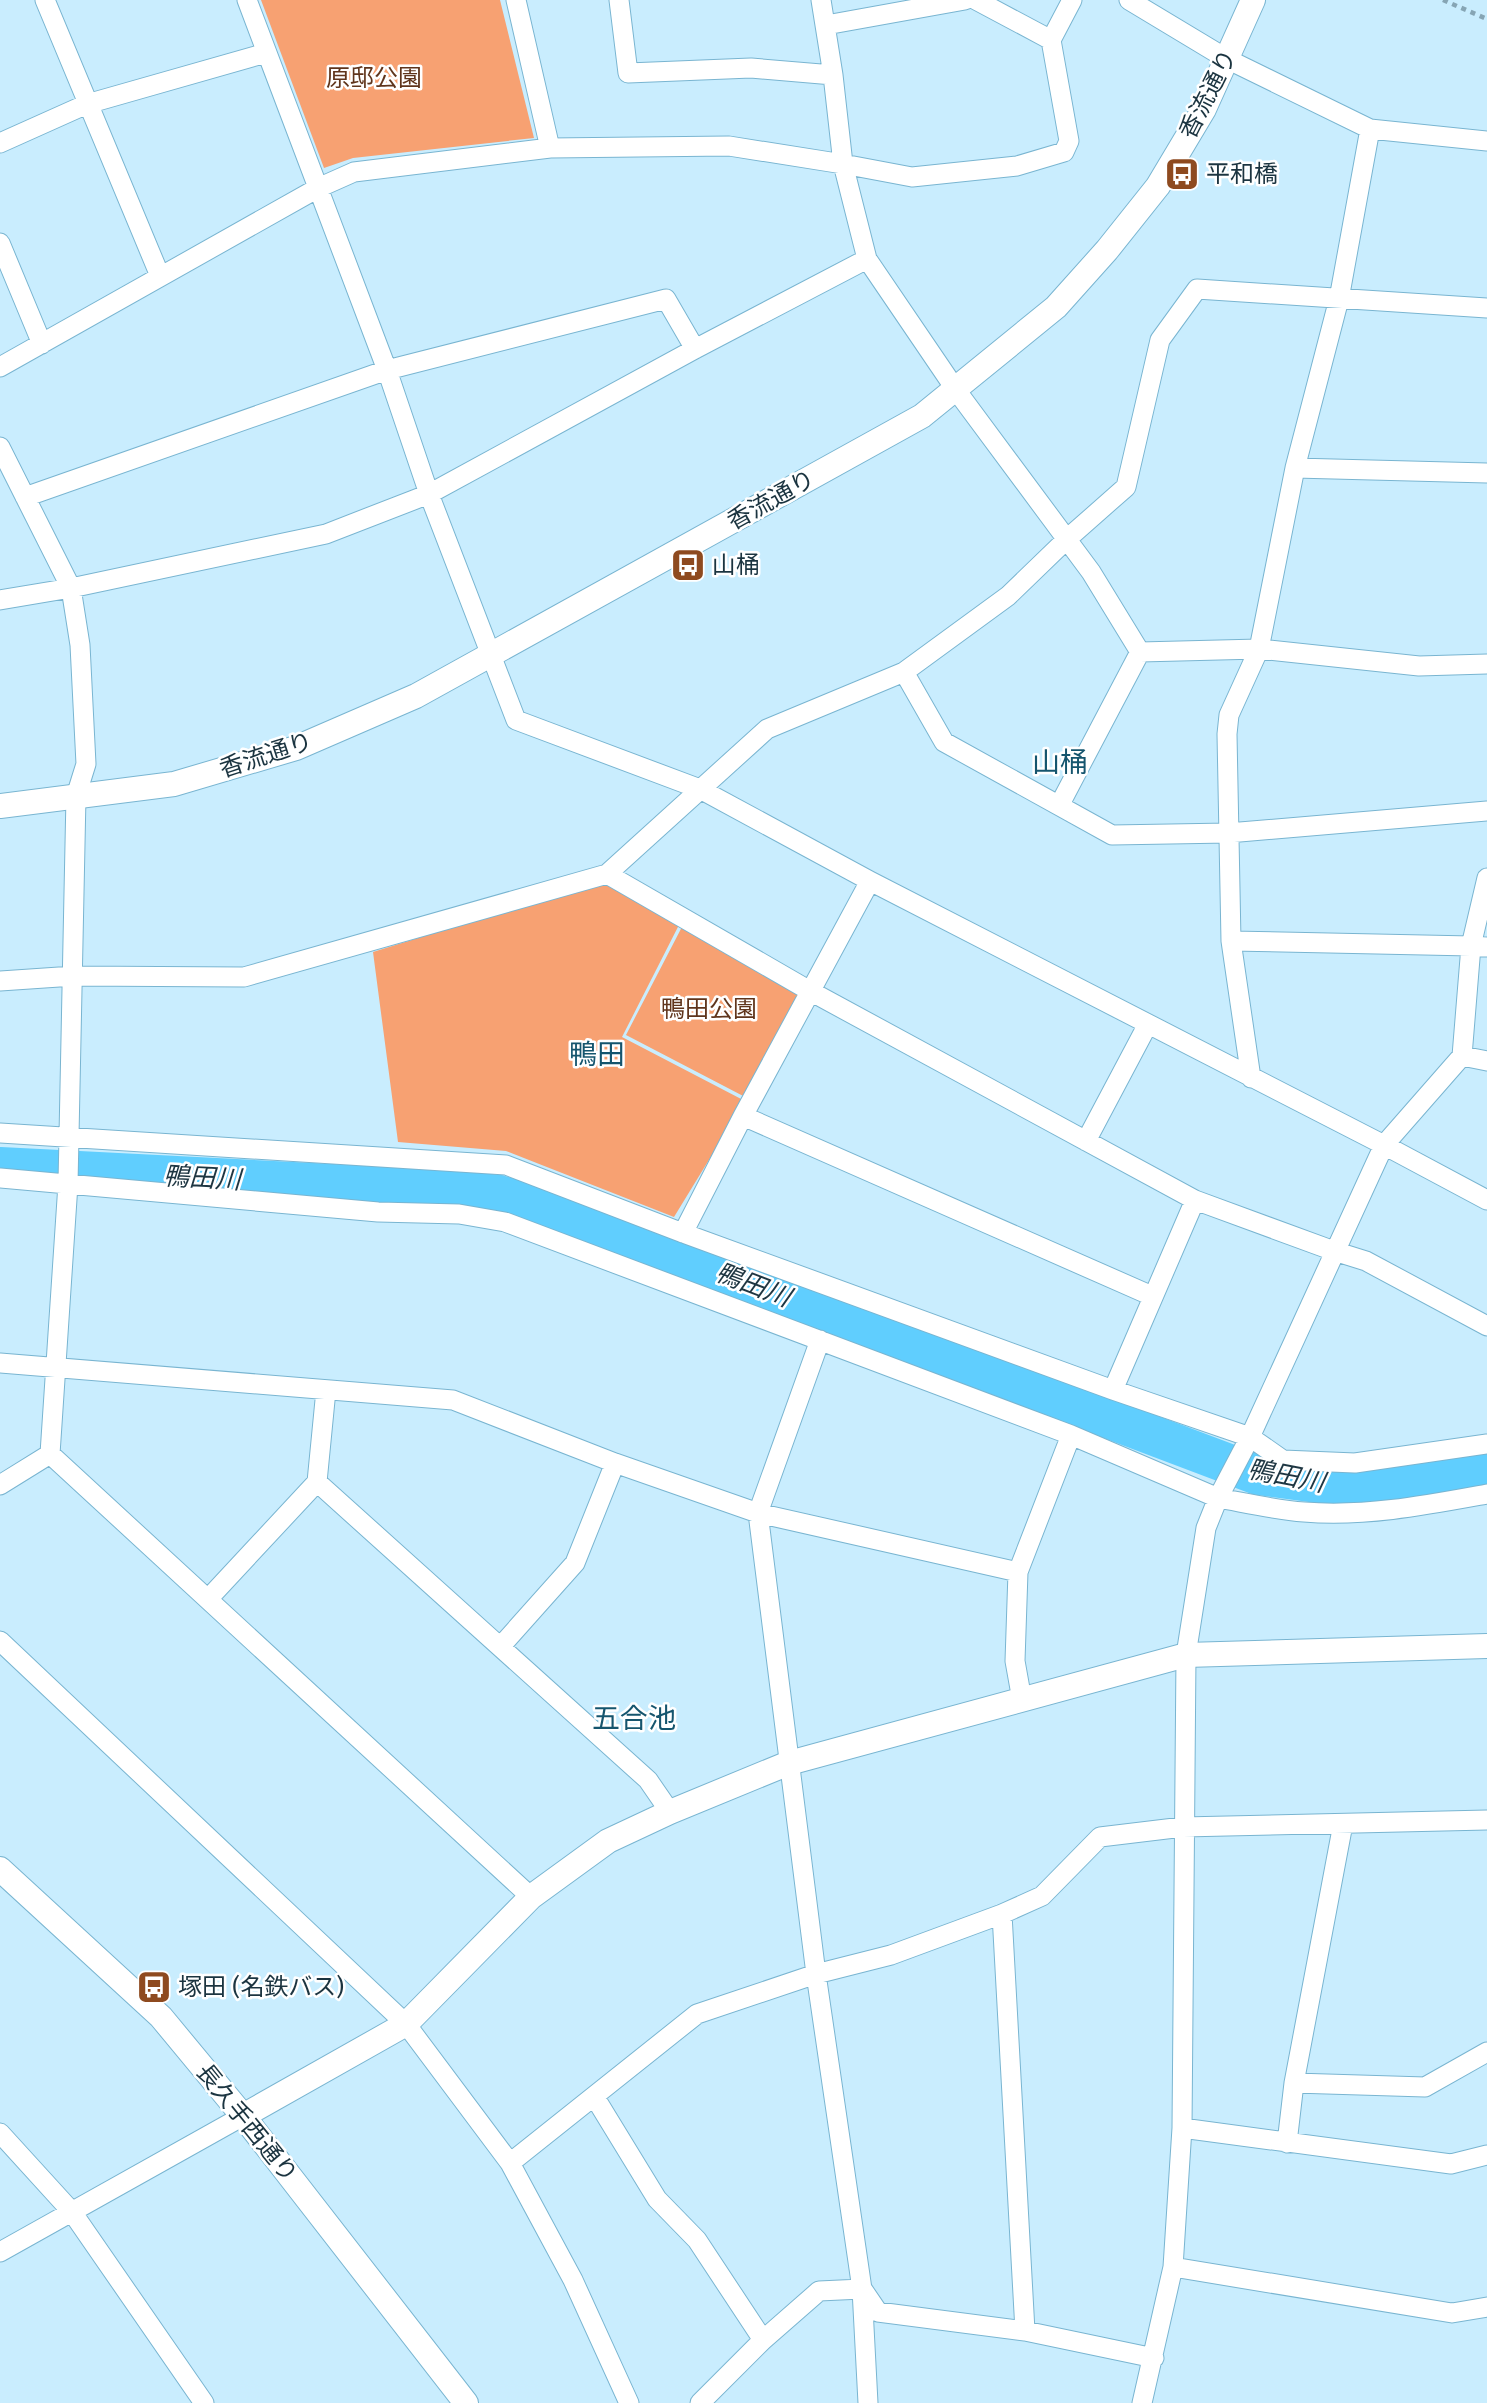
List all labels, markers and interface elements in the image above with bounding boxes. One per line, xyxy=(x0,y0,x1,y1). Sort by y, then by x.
street label: 香流通り xyxy=(1174,45,1242,143)
park label: 原邸公園 xyxy=(326,64,422,92)
bus stop icon: 平和橋 xyxy=(1163,155,1201,193)
place label: 平和橋 xyxy=(1206,160,1278,188)
street label: 香流通り xyxy=(722,464,820,536)
bus stop icon: 山桶 xyxy=(669,546,707,584)
place label: 山桶 xyxy=(712,551,760,579)
street label: 香流通り xyxy=(216,727,316,783)
district label: 山桶 xyxy=(1032,746,1088,779)
park label: 鴨田公園 xyxy=(661,995,757,1023)
district label: 鴨田 xyxy=(569,1038,625,1071)
water label: 鴨田川 xyxy=(162,1160,245,1196)
water label: 鴨田川 xyxy=(711,1257,798,1315)
water label: 鴨田川 xyxy=(1245,1453,1330,1499)
district label: 五合池 xyxy=(592,1702,676,1735)
bus stop icon: 塚田 (名鉄バス) xyxy=(135,1968,173,2006)
place label: 塚田 (名鉄バス) xyxy=(178,1973,344,2001)
street label: 長久手西通り xyxy=(191,2058,303,2188)

